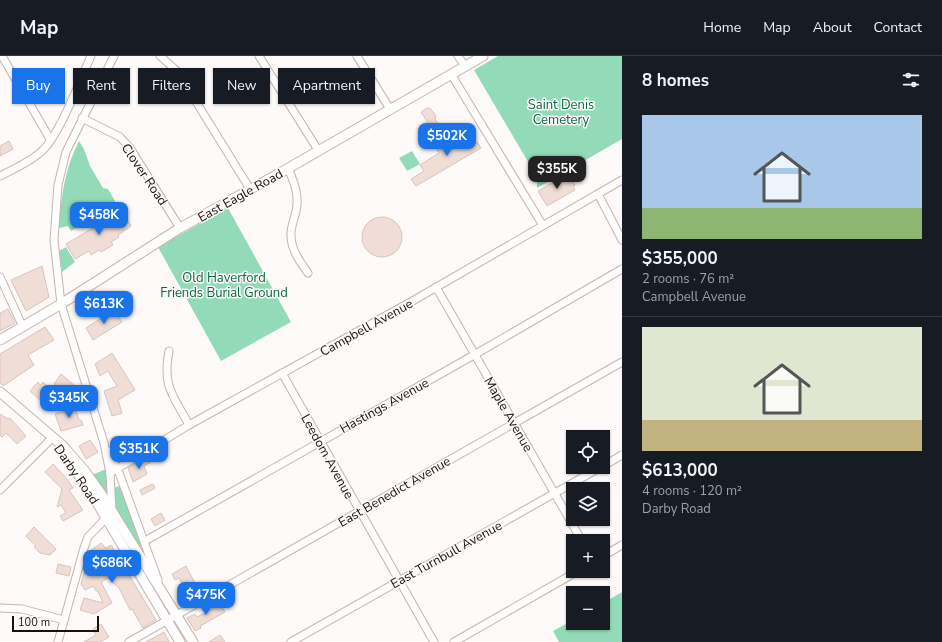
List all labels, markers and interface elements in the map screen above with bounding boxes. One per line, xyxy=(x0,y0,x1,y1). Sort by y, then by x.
text: Map xyxy=(20,15,58,41)
text: Home xyxy=(703,18,741,37)
text: Map xyxy=(763,18,791,37)
text: About xyxy=(813,18,852,37)
text: Contact xyxy=(874,18,922,37)
chip: Buy xyxy=(12,68,65,104)
chip: Rent xyxy=(73,68,130,104)
chip: Filters xyxy=(138,68,205,104)
chip: New xyxy=(213,68,270,104)
chip: Apartment xyxy=(278,68,375,104)
text: 8 homes xyxy=(642,69,709,92)
icon: filters xyxy=(900,69,922,91)
park label: Saint Denis Cemetery xyxy=(528,96,594,129)
pin: $502K xyxy=(419,123,475,157)
text: $502K xyxy=(427,127,467,145)
street label: Clover Road xyxy=(117,140,172,209)
icon: home xyxy=(746,141,818,213)
pin: $355K xyxy=(529,156,585,190)
text: $355K xyxy=(537,160,577,178)
street label: East Eagle Road xyxy=(195,165,286,227)
pin: $458K xyxy=(71,202,127,236)
text: $458K xyxy=(79,206,119,224)
text: $355,000 xyxy=(642,247,718,270)
park label: Old Haverford Friends Burial Ground xyxy=(160,269,288,302)
text: 2 rooms · 76 m² xyxy=(642,270,734,288)
text: Campbell Avenue xyxy=(642,288,746,306)
pin: $613K xyxy=(76,291,132,325)
text: $613K xyxy=(84,295,124,313)
street label: Campbell Avenue xyxy=(317,295,416,361)
icon: home xyxy=(746,353,818,425)
street label: Hastings Avenue xyxy=(337,374,432,438)
street label: Maple Avenue xyxy=(479,374,537,455)
pin: $345K xyxy=(41,385,97,419)
text: $345K xyxy=(49,389,89,407)
street label: Leedom Avenue xyxy=(296,411,358,502)
map controls xyxy=(566,430,610,630)
button: locate xyxy=(566,430,610,474)
pin: $351K xyxy=(111,436,167,470)
text: $351K xyxy=(119,440,159,458)
street label: Darby Road xyxy=(49,441,103,508)
street label: East Benedict Avenue xyxy=(335,452,454,531)
text: $613,000 xyxy=(642,459,718,482)
button: layers xyxy=(566,482,610,526)
text: 4 rooms · 120 m² xyxy=(642,482,742,500)
text: Darby Road xyxy=(642,500,711,518)
street label: East Turnbull Avenue xyxy=(388,517,505,593)
button: + xyxy=(566,534,610,578)
pin: $686K xyxy=(84,550,140,584)
text: $686K xyxy=(92,554,132,572)
pin: $475K xyxy=(178,582,234,616)
text: $475K xyxy=(186,586,226,604)
button: − xyxy=(566,586,610,630)
scale bar xyxy=(12,614,99,633)
text: 100 m xyxy=(18,615,50,630)

